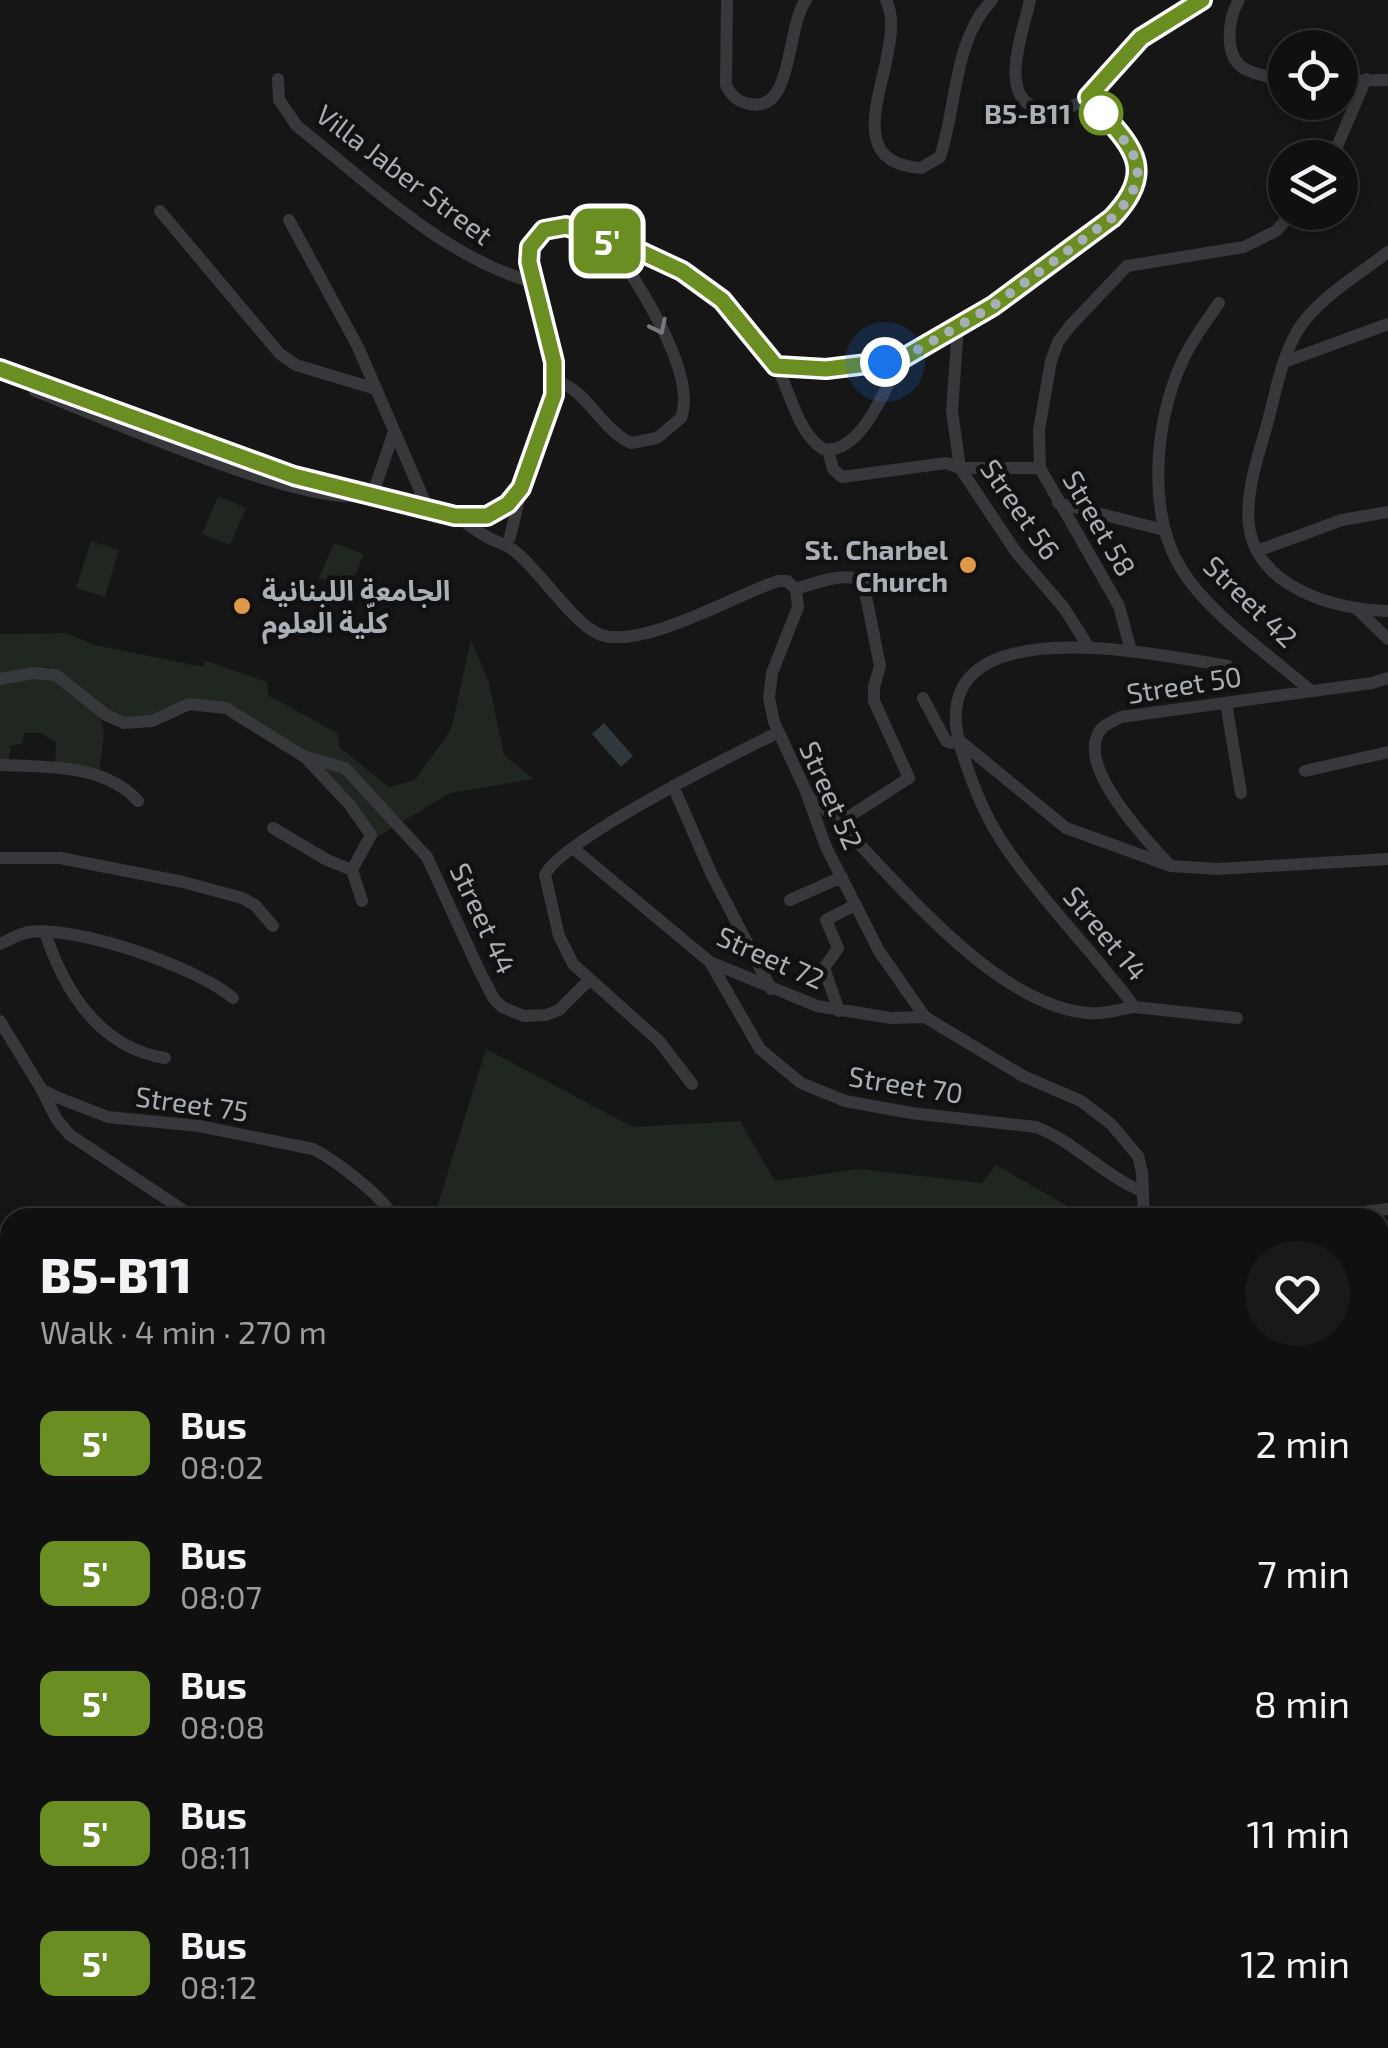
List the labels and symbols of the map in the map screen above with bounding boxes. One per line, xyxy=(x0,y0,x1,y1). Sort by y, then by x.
marker: B5-B11 xyxy=(1080,92,1122,134)
place label: B5-B11 xyxy=(984,96,1071,130)
street label: Villa Jaber Street xyxy=(310,97,500,251)
line badge: 5' xyxy=(562,208,652,274)
one-way arrow xyxy=(646,317,666,335)
your location xyxy=(860,337,910,387)
street label: Street 56 xyxy=(974,452,1068,566)
street label: Street 58 xyxy=(1056,464,1144,582)
place label: St. Charbel Church xyxy=(804,532,949,598)
street label: Street 42 xyxy=(1197,548,1305,654)
marker: St. Charbel Church xyxy=(957,554,979,576)
place label: الجامعة اللبنانية كلّية العلوم xyxy=(262,573,450,645)
marker: الجامعة اللبنانية كلّية العلوم xyxy=(231,595,253,617)
street label: Street 50 xyxy=(1124,658,1244,710)
street label: Street 52 xyxy=(793,736,871,854)
street label: Street 44 xyxy=(444,857,524,979)
street label: Street 14 xyxy=(1057,879,1155,987)
street label: Street 72 xyxy=(712,918,830,996)
street label: Street 70 xyxy=(846,1058,966,1110)
street label: Street 75 xyxy=(133,1078,251,1128)

